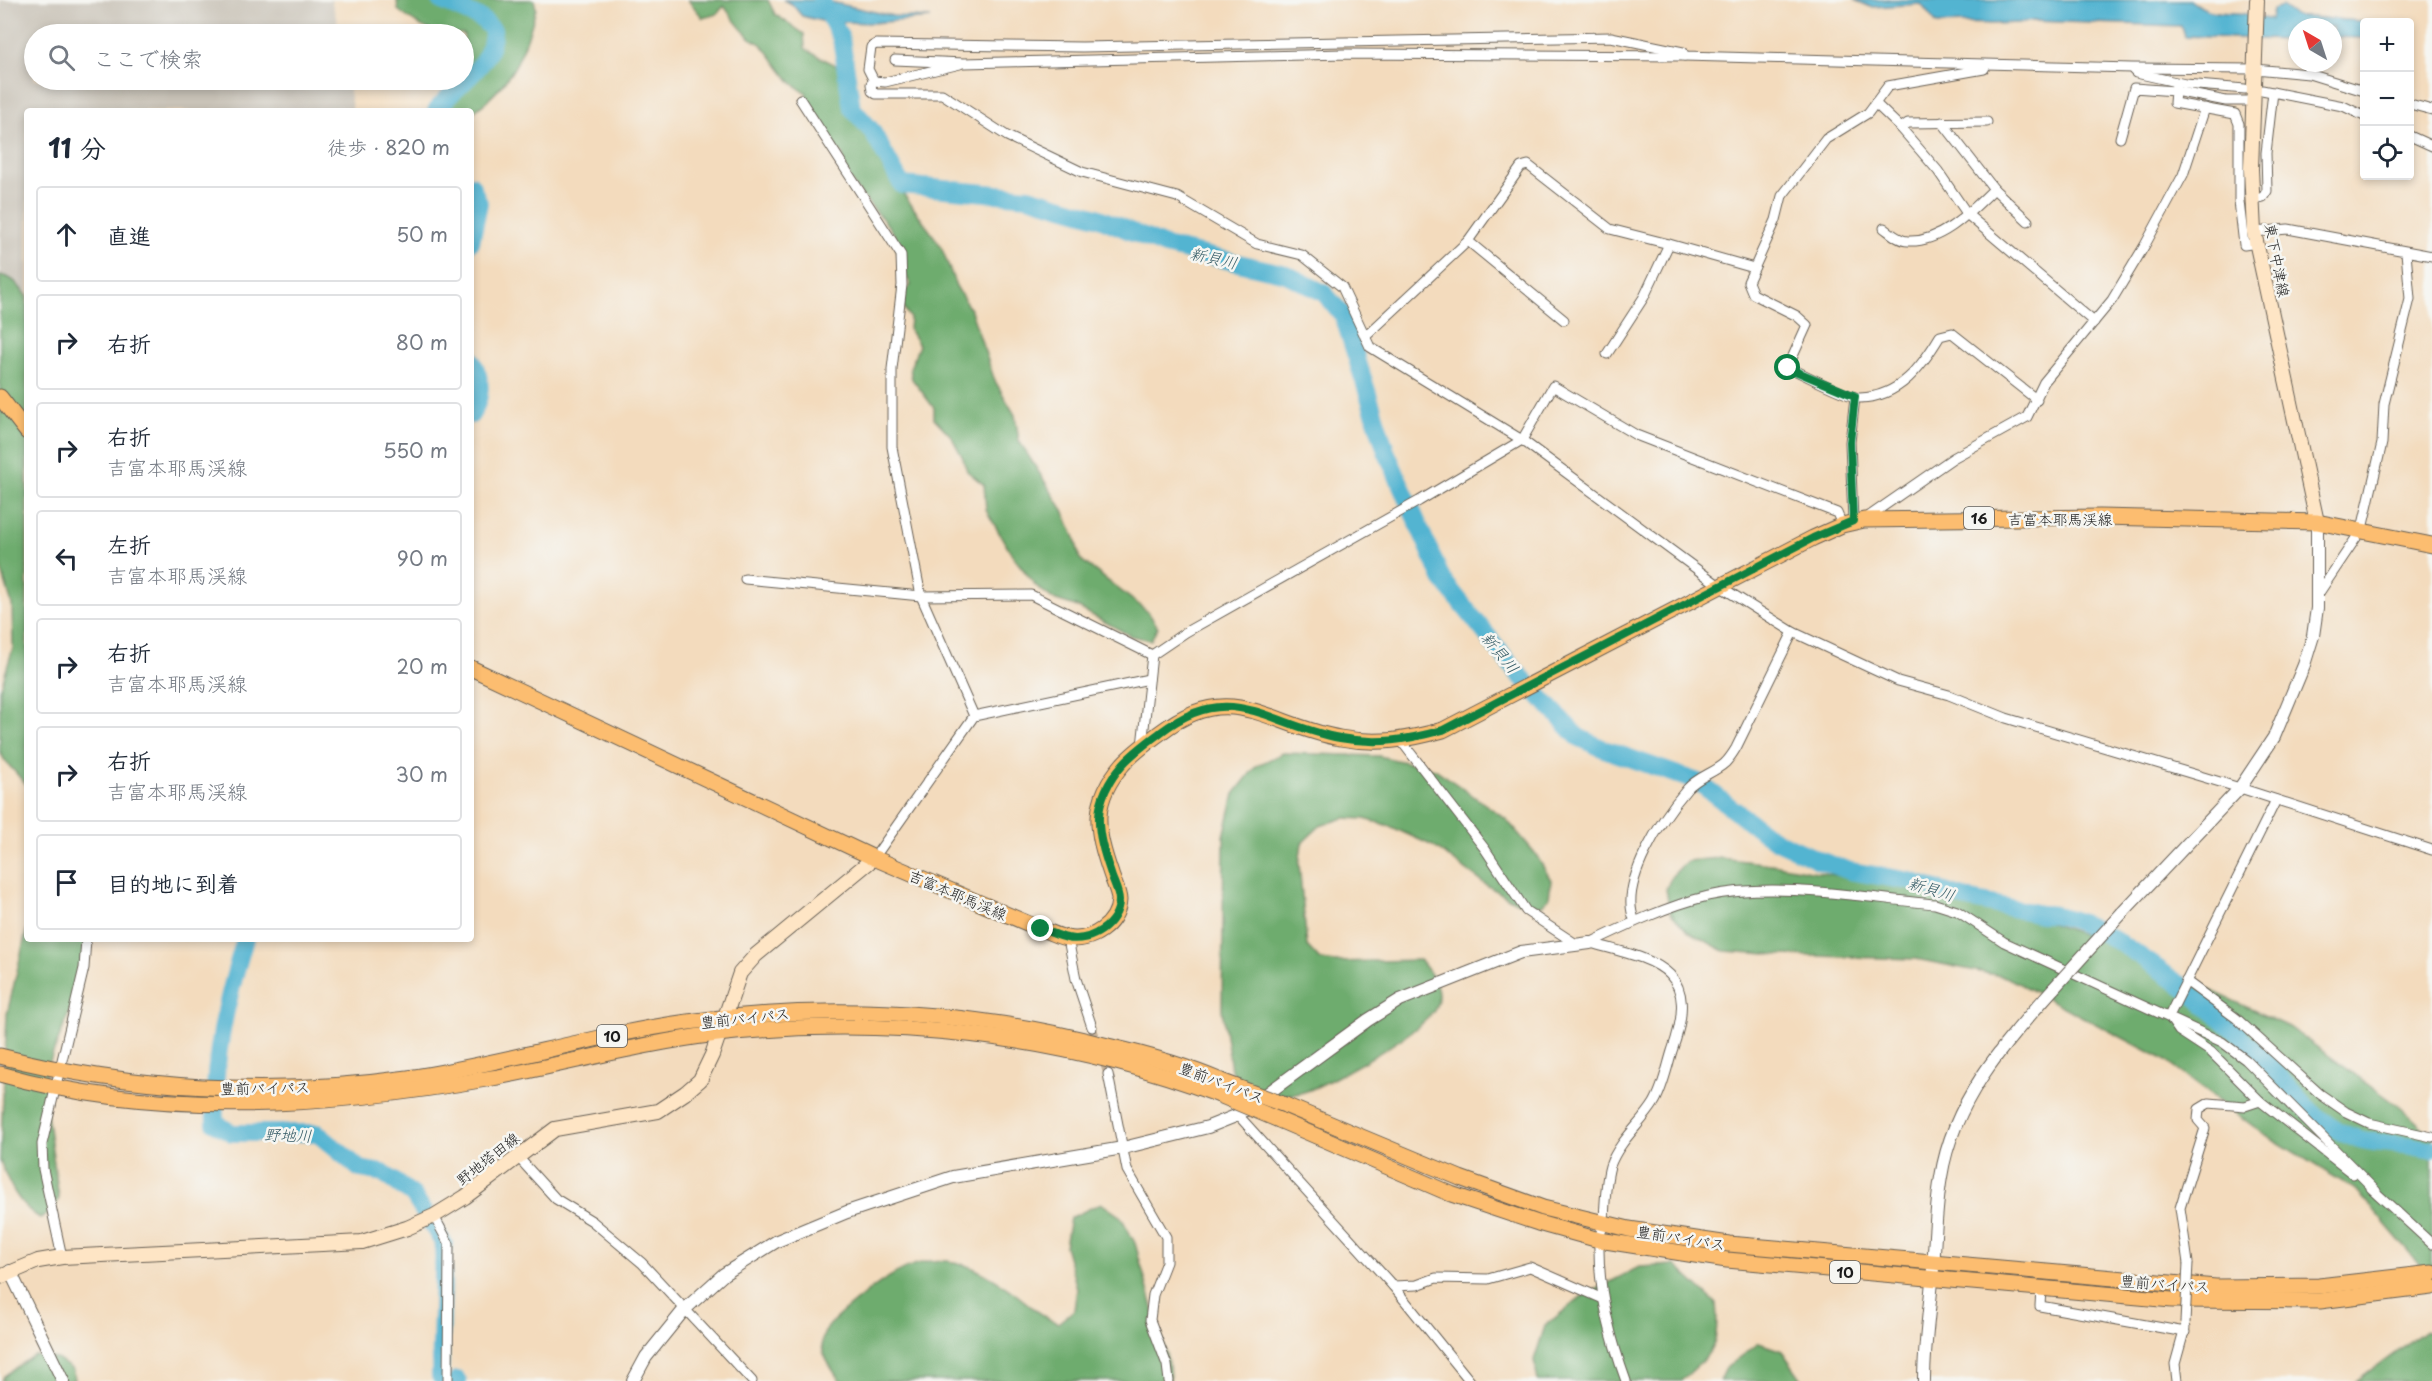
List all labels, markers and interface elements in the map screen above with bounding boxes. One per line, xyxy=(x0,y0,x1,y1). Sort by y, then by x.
north arrow xyxy=(2288,18,2342,72)
map controls xyxy=(2360,18,2414,180)
button: + xyxy=(2360,18,2414,72)
search box xyxy=(24,24,474,90)
icon: search xyxy=(45,41,78,74)
text: ここで検索 xyxy=(93,41,203,74)
button: − xyxy=(2360,72,2414,126)
button: locate xyxy=(2360,126,2414,180)
text: 11 分 xyxy=(48,128,106,167)
text: 徒歩 · 820 m xyxy=(327,132,450,162)
icon: ahead xyxy=(50,218,83,251)
text: 直進 xyxy=(107,218,151,251)
text: 50 m xyxy=(396,219,448,249)
street label: 東下中津線 xyxy=(2260,221,2296,299)
water label: 新貝川 xyxy=(1188,240,1240,274)
icon: right xyxy=(50,326,83,359)
text: 右折 xyxy=(107,326,151,359)
text: 80 m xyxy=(396,327,448,357)
route start xyxy=(1774,354,1800,380)
text: 右折 xyxy=(107,419,151,452)
icon: right xyxy=(50,434,83,467)
text: 550 m xyxy=(383,435,448,465)
text: 吉富本耶馬渓線 xyxy=(107,452,247,482)
road number: 16 xyxy=(1964,507,1994,529)
street label: 吉富本耶馬渓線 xyxy=(2007,507,2113,530)
text: 左折 xyxy=(107,527,151,560)
icon: left xyxy=(50,542,83,575)
text: 90 m xyxy=(397,543,448,573)
text: 吉富本耶馬渓線 xyxy=(107,560,247,590)
water label: 新貝川 xyxy=(1476,626,1526,678)
text: 右折 xyxy=(107,635,151,668)
icon: right xyxy=(50,650,83,683)
text: 20 m xyxy=(396,651,448,681)
text: 吉富本耶馬渓線 xyxy=(107,668,247,698)
text: 右折 xyxy=(107,743,151,776)
icon: right xyxy=(50,758,83,791)
text: 30 m xyxy=(395,759,448,789)
text: 吉富本耶馬渓線 xyxy=(107,776,247,806)
street label: 吉富本耶馬渓線 xyxy=(905,863,1011,925)
icon: arrive xyxy=(50,866,83,899)
text: 目的地に到着 xyxy=(107,866,239,899)
water label: 新貝川 xyxy=(1906,870,1958,906)
route end xyxy=(1027,915,1053,941)
street label: 豊前バイパス xyxy=(699,1001,791,1033)
road number: 10 xyxy=(597,1025,627,1047)
street label: 豊前バイパス xyxy=(1176,1055,1268,1109)
street label: 豊前バイパス xyxy=(220,1075,310,1099)
water label: 野地川 xyxy=(264,1121,312,1147)
street label: 野地塔田線 xyxy=(450,1126,524,1190)
street label: 豊前バイパス xyxy=(1635,1219,1727,1255)
road number: 10 xyxy=(1830,1261,1860,1283)
street label: 豊前バイパス xyxy=(2119,1268,2211,1298)

